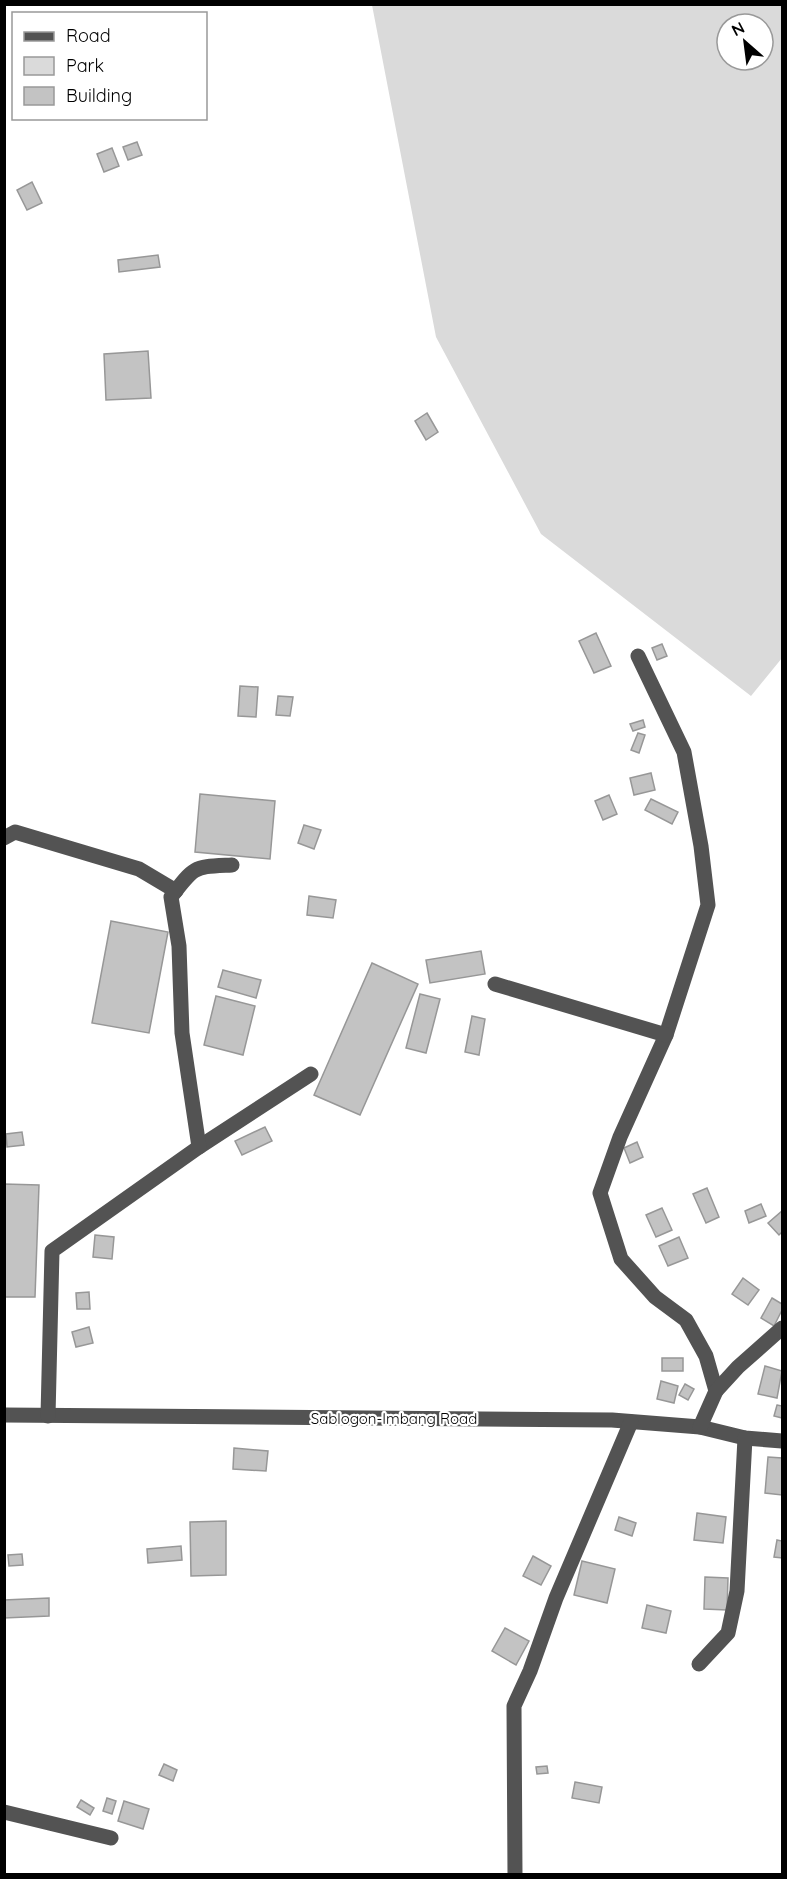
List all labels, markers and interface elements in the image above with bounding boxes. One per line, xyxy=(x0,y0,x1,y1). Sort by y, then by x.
legend xyxy=(12,12,207,120)
north arrow xyxy=(715,12,775,72)
text: N xyxy=(728,17,748,40)
text: Road xyxy=(66,24,111,47)
text: Park xyxy=(66,54,104,77)
text: Building xyxy=(66,84,132,107)
street label: Sablogon-Imbang Road xyxy=(311,1409,477,1428)

